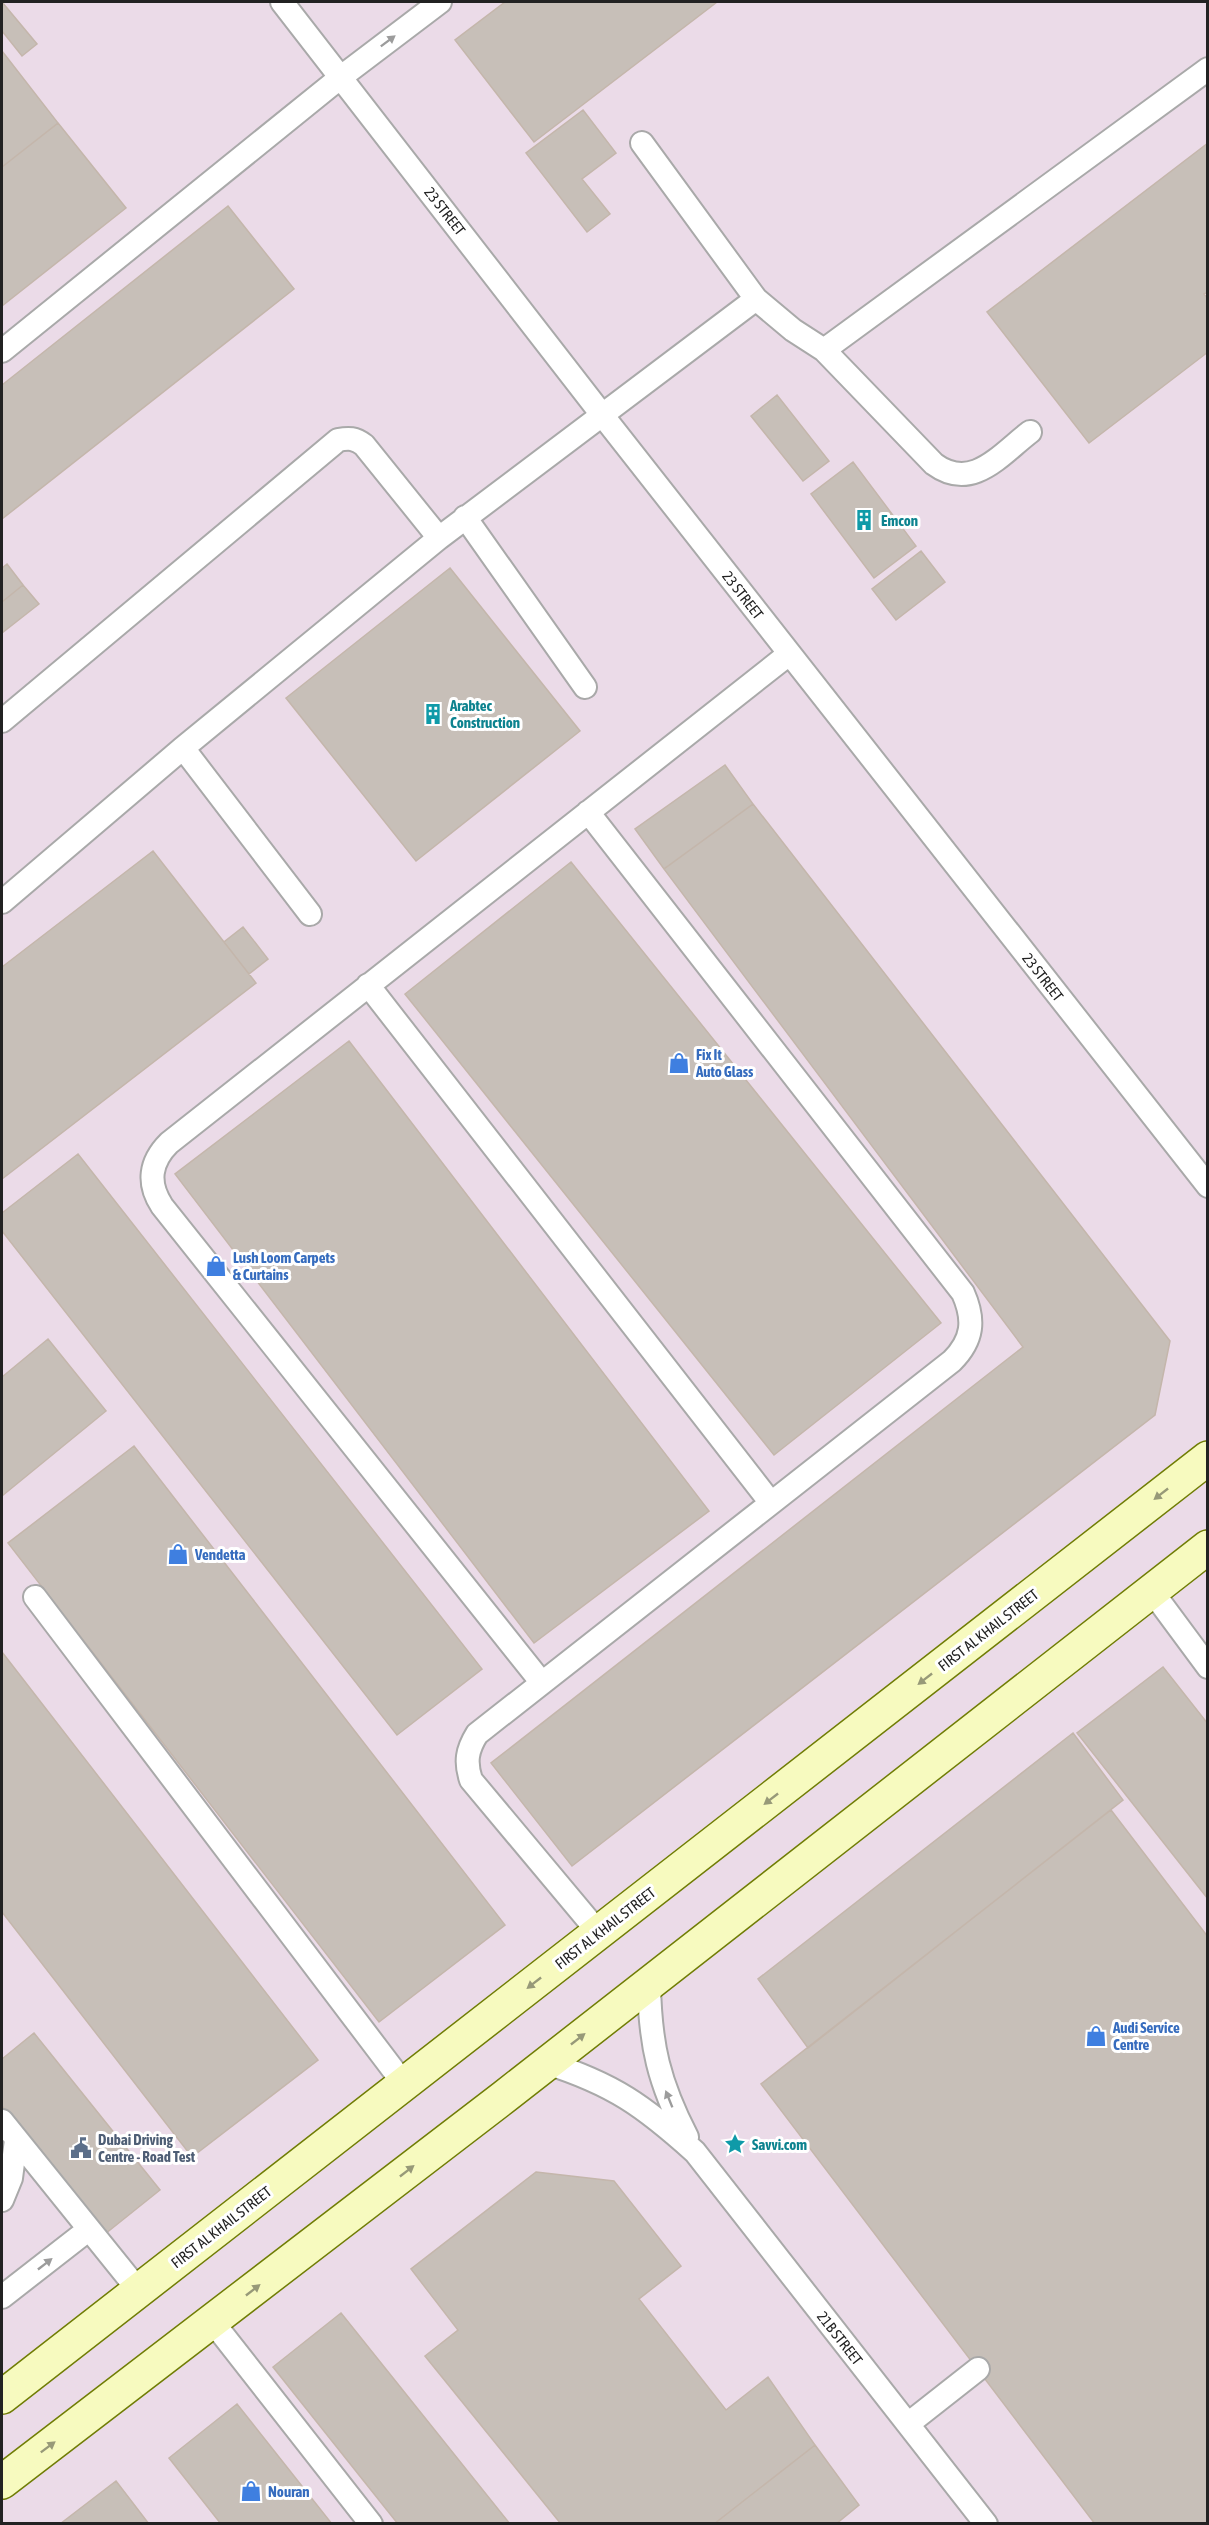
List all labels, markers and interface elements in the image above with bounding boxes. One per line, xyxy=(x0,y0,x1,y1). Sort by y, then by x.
one-way arrow xyxy=(380,36,395,48)
street label: 23 STREET xyxy=(421,184,469,239)
building icon: Emcon xyxy=(852,508,876,532)
place label: Emcon xyxy=(881,512,918,529)
street label: 23 STREET xyxy=(719,568,767,623)
place label: Arabtec Construction xyxy=(449,697,520,731)
building icon: Arabtec Construction xyxy=(421,702,445,726)
street label: 23 STREET xyxy=(1019,950,1067,1005)
place label: Fix It Auto Glass xyxy=(695,1046,754,1080)
shop icon: Fix It Auto Glass xyxy=(667,1051,691,1075)
place label: Lush Loom Carpets & Curtains xyxy=(233,1249,336,1283)
shop icon: Lush Loom Carpets & Curtains xyxy=(204,1254,228,1278)
one-way arrow xyxy=(1154,1488,1169,1500)
shop icon: Vendetta xyxy=(166,1542,190,1566)
place label: Vendetta xyxy=(194,1546,246,1563)
street label: FIRST AL KHAIL STREET xyxy=(935,1585,1042,1674)
one-way arrow xyxy=(917,1672,933,1685)
one-way arrow xyxy=(763,1792,779,1805)
street label: FIRST AL KHAIL STREET xyxy=(552,1883,659,1972)
one-way arrow xyxy=(527,1977,543,1989)
place label: Audi Service Centre xyxy=(1112,2019,1180,2053)
shop icon: Audi Service Centre xyxy=(1084,2024,1108,2048)
one-way arrow xyxy=(571,2034,586,2046)
one-way arrow xyxy=(664,2090,673,2108)
place label: Dubai Driving Centre - Road Test xyxy=(98,2131,196,2165)
place icon: Savvi.com xyxy=(723,2132,747,2156)
public building icon: Dubai Driving Centre - Road Test xyxy=(69,2136,93,2160)
place label: Savvi.com xyxy=(752,2136,807,2153)
one-way arrow xyxy=(399,2165,415,2177)
street label: FIRST AL KHAIL STREET xyxy=(168,2182,275,2271)
one-way arrow xyxy=(37,2257,53,2270)
one-way arrow xyxy=(245,2284,260,2296)
street label: 21B STREET xyxy=(814,2308,866,2368)
one-way arrow xyxy=(40,2440,56,2453)
shop icon: Nouran xyxy=(239,2479,263,2503)
place label: Nouran xyxy=(268,2483,310,2500)

